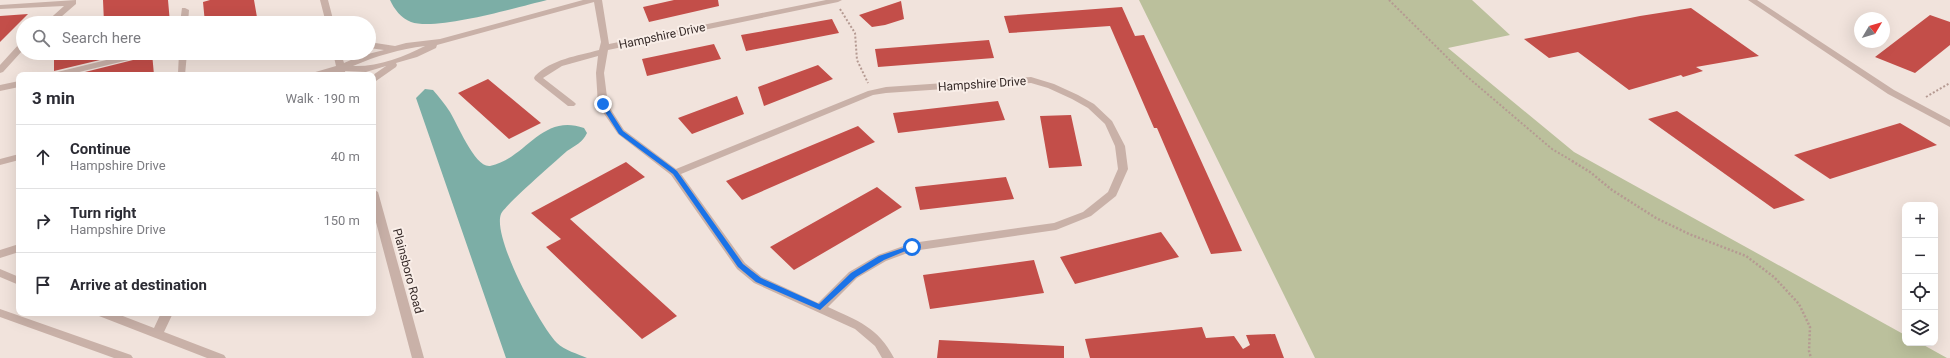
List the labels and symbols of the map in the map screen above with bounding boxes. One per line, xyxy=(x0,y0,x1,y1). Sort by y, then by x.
north arrow xyxy=(1854,12,1890,48)
street label: Hampshire Drive xyxy=(617,20,707,52)
street label: Hampshire Drive xyxy=(937,74,1027,94)
route end xyxy=(594,95,612,113)
street label: Plainsboro Road xyxy=(390,227,426,315)
route start xyxy=(903,238,921,256)

